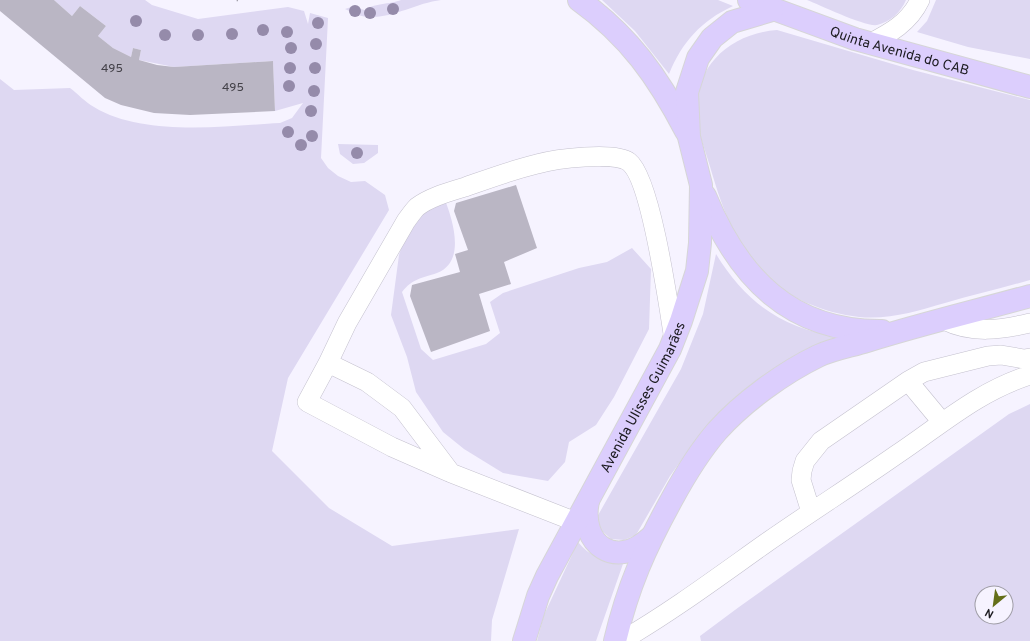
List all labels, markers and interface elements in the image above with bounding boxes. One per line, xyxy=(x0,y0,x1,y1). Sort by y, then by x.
street label: Quinta Avenida do CAB xyxy=(827,23,971,80)
house number: 495 xyxy=(101,61,123,77)
house number: 495 xyxy=(222,80,244,96)
street label: Avenida Ulisses Guimarães xyxy=(598,320,690,476)
north arrow xyxy=(974,585,1014,625)
text: N xyxy=(983,605,996,621)

